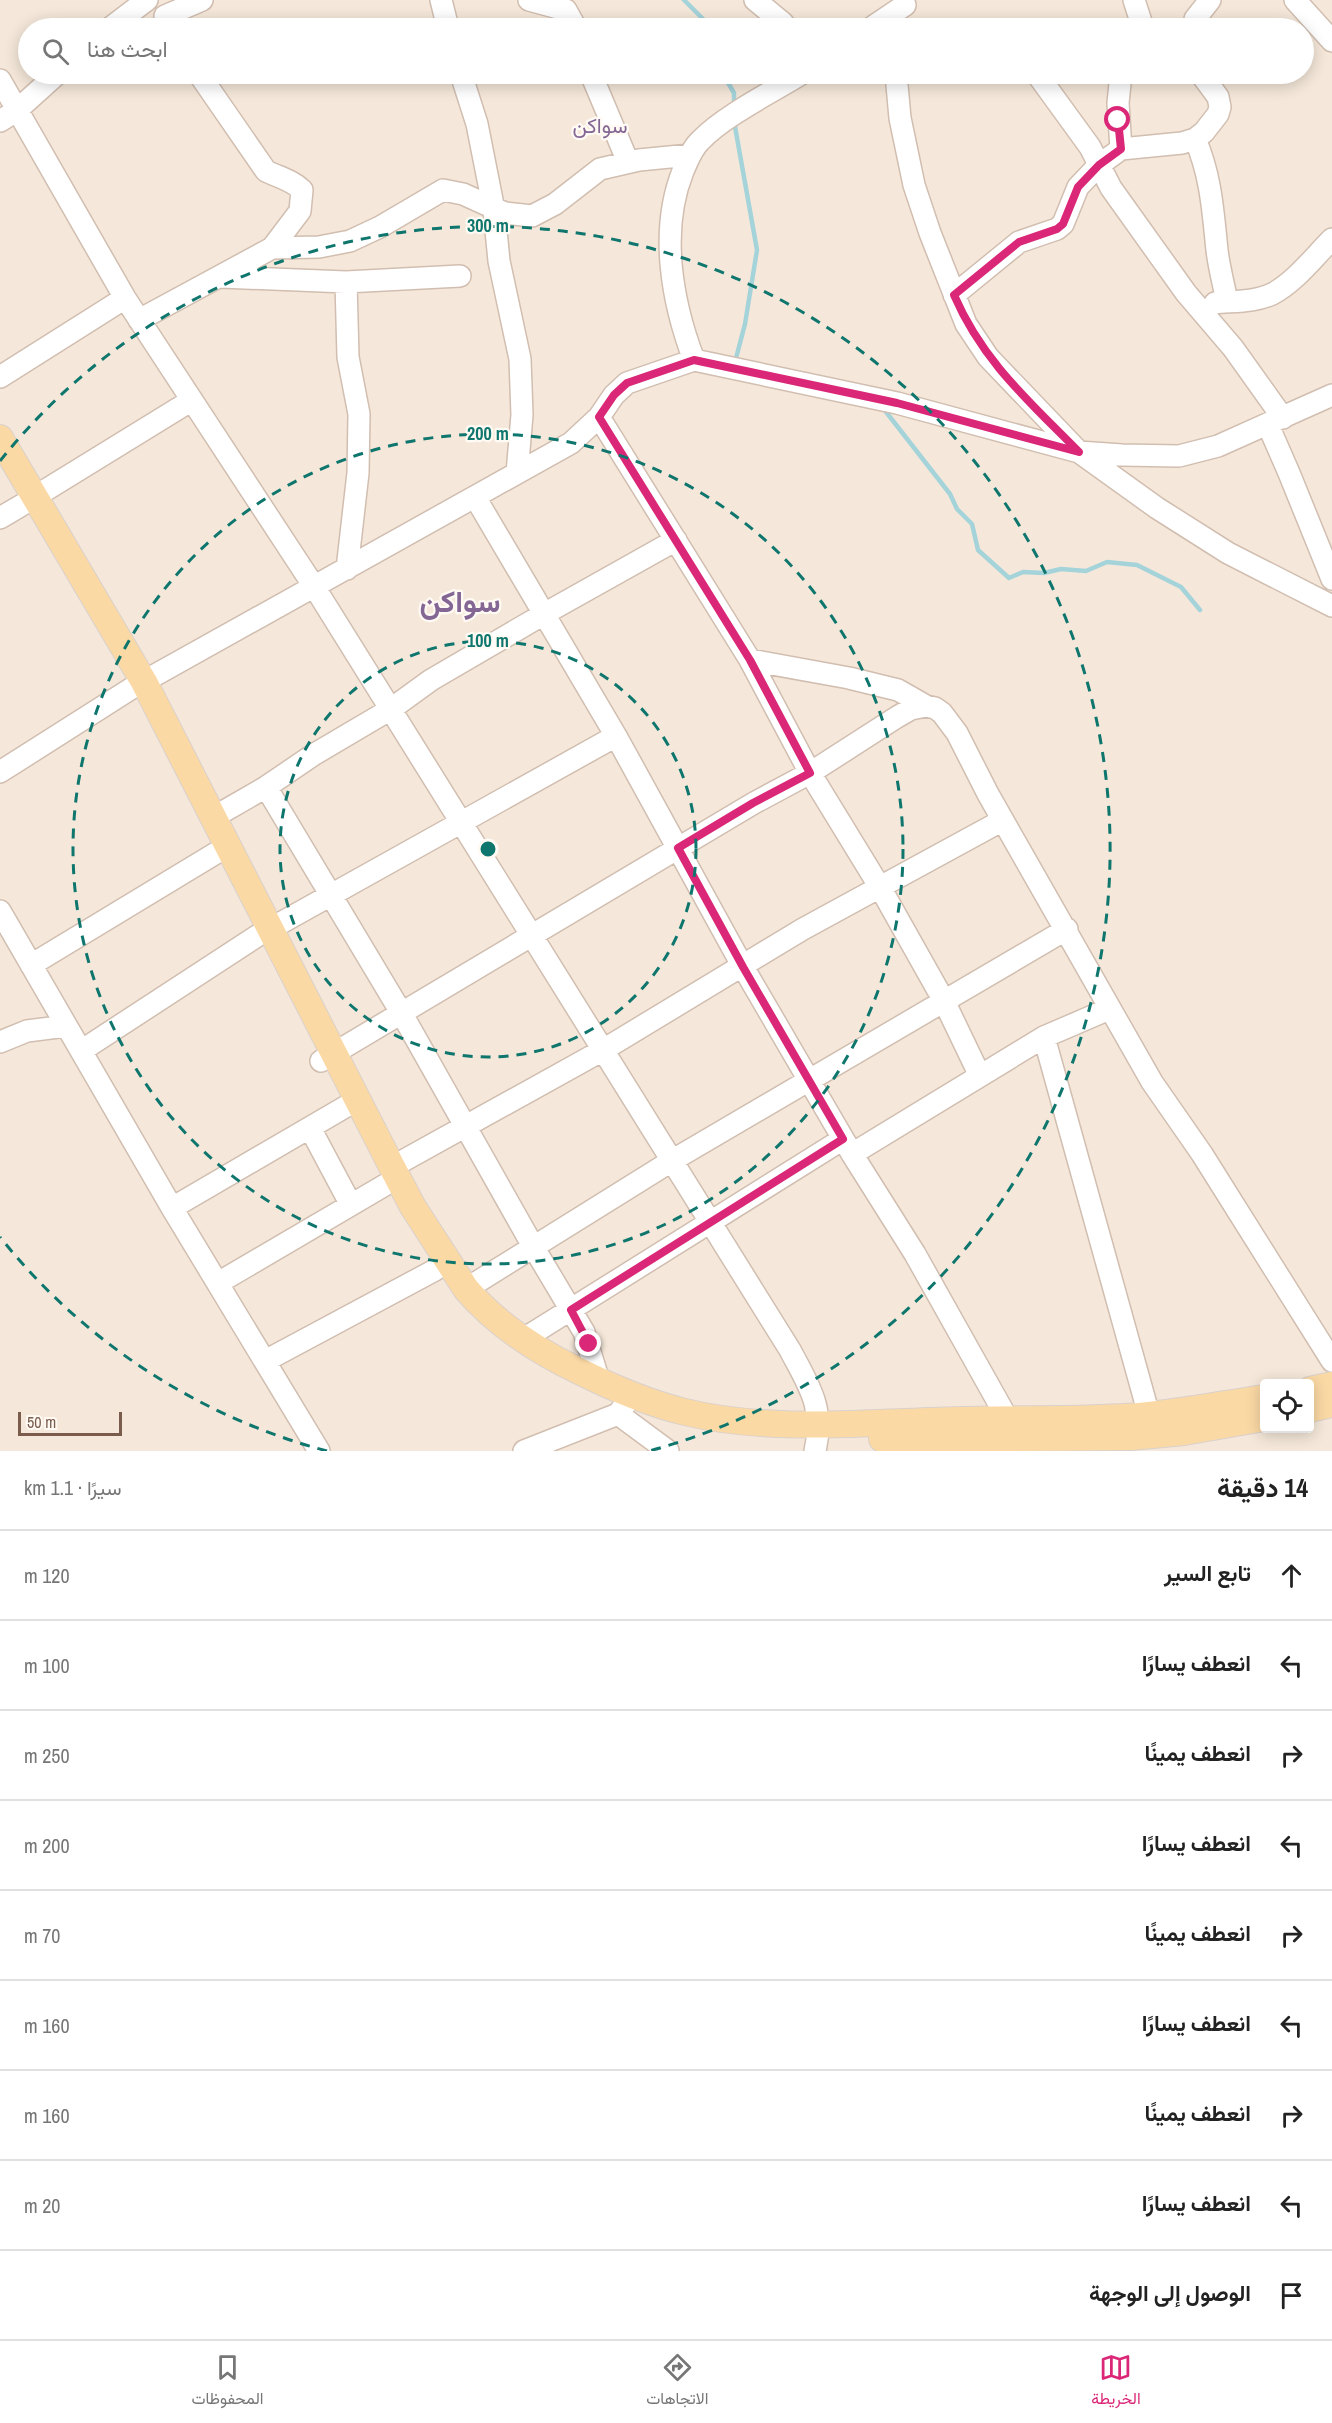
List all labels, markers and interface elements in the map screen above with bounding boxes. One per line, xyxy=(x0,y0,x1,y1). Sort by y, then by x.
search box xyxy=(18,18,1314,84)
text: ابحث هنا xyxy=(87,34,168,64)
icon: search xyxy=(39,35,72,68)
route start xyxy=(1104,106,1130,132)
district label: سواكن xyxy=(572,111,628,140)
text: 300 m xyxy=(467,213,509,238)
text: 200 m xyxy=(467,421,509,446)
district label: سواكن xyxy=(420,581,500,621)
text: 100 m xyxy=(467,628,509,653)
centre of rings xyxy=(478,839,498,859)
route end xyxy=(575,1330,601,1356)
map controls xyxy=(1260,1379,1314,1433)
button: locate xyxy=(1260,1379,1314,1433)
scale bar xyxy=(18,1409,122,1436)
text: 50 m xyxy=(27,1411,56,1433)
text: 14 دقيقة xyxy=(1217,1470,1308,1505)
text: سيرًا · 1.1 km xyxy=(24,1474,122,1501)
text: تابع السير xyxy=(1164,1558,1251,1588)
icon: ahead xyxy=(1275,1559,1308,1592)
text: 120 m xyxy=(24,1562,70,1589)
text: انعطف يسارًا xyxy=(1142,1648,1251,1678)
icon: left xyxy=(1275,1649,1308,1682)
text: 100 m xyxy=(24,1652,70,1679)
text: انعطف يمينًا xyxy=(1145,1738,1251,1768)
icon: right xyxy=(1275,1739,1308,1772)
text: 250 m xyxy=(24,1742,70,1769)
text: انعطف يسارًا xyxy=(1142,1828,1251,1858)
icon: left xyxy=(1275,1829,1308,1862)
text: 200 m xyxy=(24,1832,70,1859)
text: انعطف يمينًا xyxy=(1145,1918,1251,1948)
icon: right xyxy=(1275,1919,1308,1952)
text: 70 m xyxy=(24,1922,60,1949)
text: انعطف يسارًا xyxy=(1142,2008,1251,2038)
icon: left xyxy=(1275,2009,1308,2042)
text: 160 m xyxy=(24,2012,70,2039)
text: انعطف يمينًا xyxy=(1145,2098,1251,2128)
icon: right xyxy=(1275,2099,1308,2132)
text: 160 m xyxy=(24,2102,70,2129)
text: انعطف يسارًا xyxy=(1142,2188,1251,2218)
icon: left xyxy=(1275,2189,1308,2222)
text: 20 m xyxy=(24,2192,60,2219)
text: الوصول إلى الوجهة xyxy=(1089,2278,1251,2308)
icon: arrive xyxy=(1275,2279,1308,2312)
tab: المحفوظات xyxy=(191,2351,264,2413)
tab: الاتجاهات xyxy=(646,2351,708,2413)
tab: الخريطة xyxy=(1091,2351,1141,2413)

